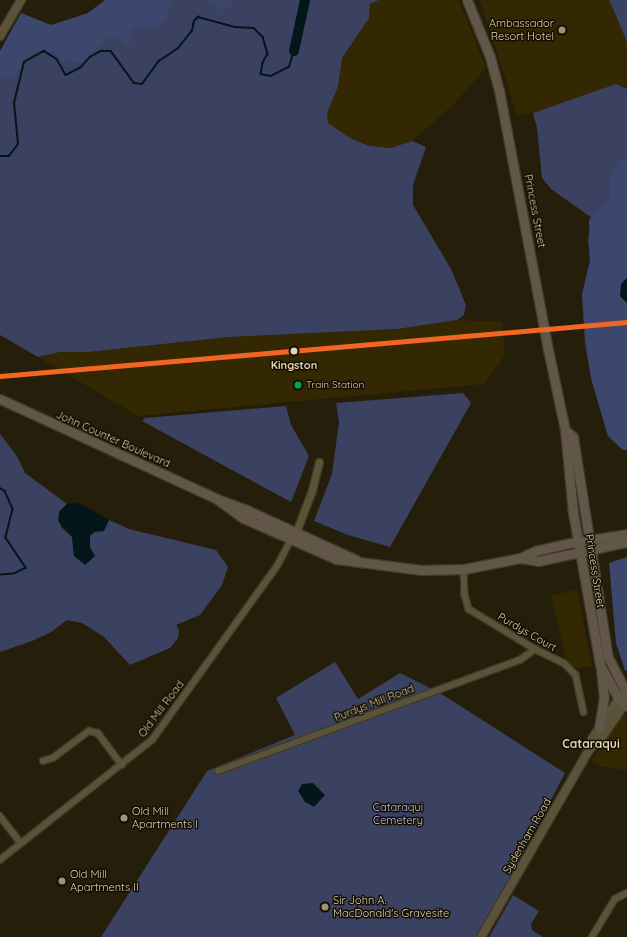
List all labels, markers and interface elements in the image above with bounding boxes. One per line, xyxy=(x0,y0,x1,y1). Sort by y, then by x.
place label: Ambassador Resort Hotel xyxy=(489,17,554,43)
marker: Ambassador Resort Hotel xyxy=(557,25,567,35)
street label: Princess Street xyxy=(521,173,549,249)
marker: Kingston xyxy=(287,344,301,358)
place label: Kingston xyxy=(271,358,317,372)
place label: Train Station xyxy=(306,379,364,391)
marker: Train Station xyxy=(293,380,303,390)
street label: John Counter Boulevard xyxy=(54,408,172,470)
street label: Princess Street xyxy=(583,533,607,609)
street label: Purdys Court xyxy=(495,610,559,654)
street label: Old Mill Road xyxy=(135,678,187,740)
street label: Purdys Mill Road xyxy=(332,682,416,724)
district label: Cataraqui xyxy=(562,737,620,751)
street label: Sydenham Road xyxy=(500,796,554,876)
park label: Cataraqui Cemetery xyxy=(373,801,423,827)
place label: Old Mill Apartments I xyxy=(132,805,198,831)
marker: Old Mill Apartments I xyxy=(119,813,129,823)
place label: Old Mill Apartments II xyxy=(70,868,139,894)
marker: Old Mill Apartments II xyxy=(57,876,67,886)
place label: Sir John A. MacDonald's Gravesite xyxy=(333,894,449,920)
marker: Sir John A. MacDonald's Gravesite xyxy=(320,902,330,912)

